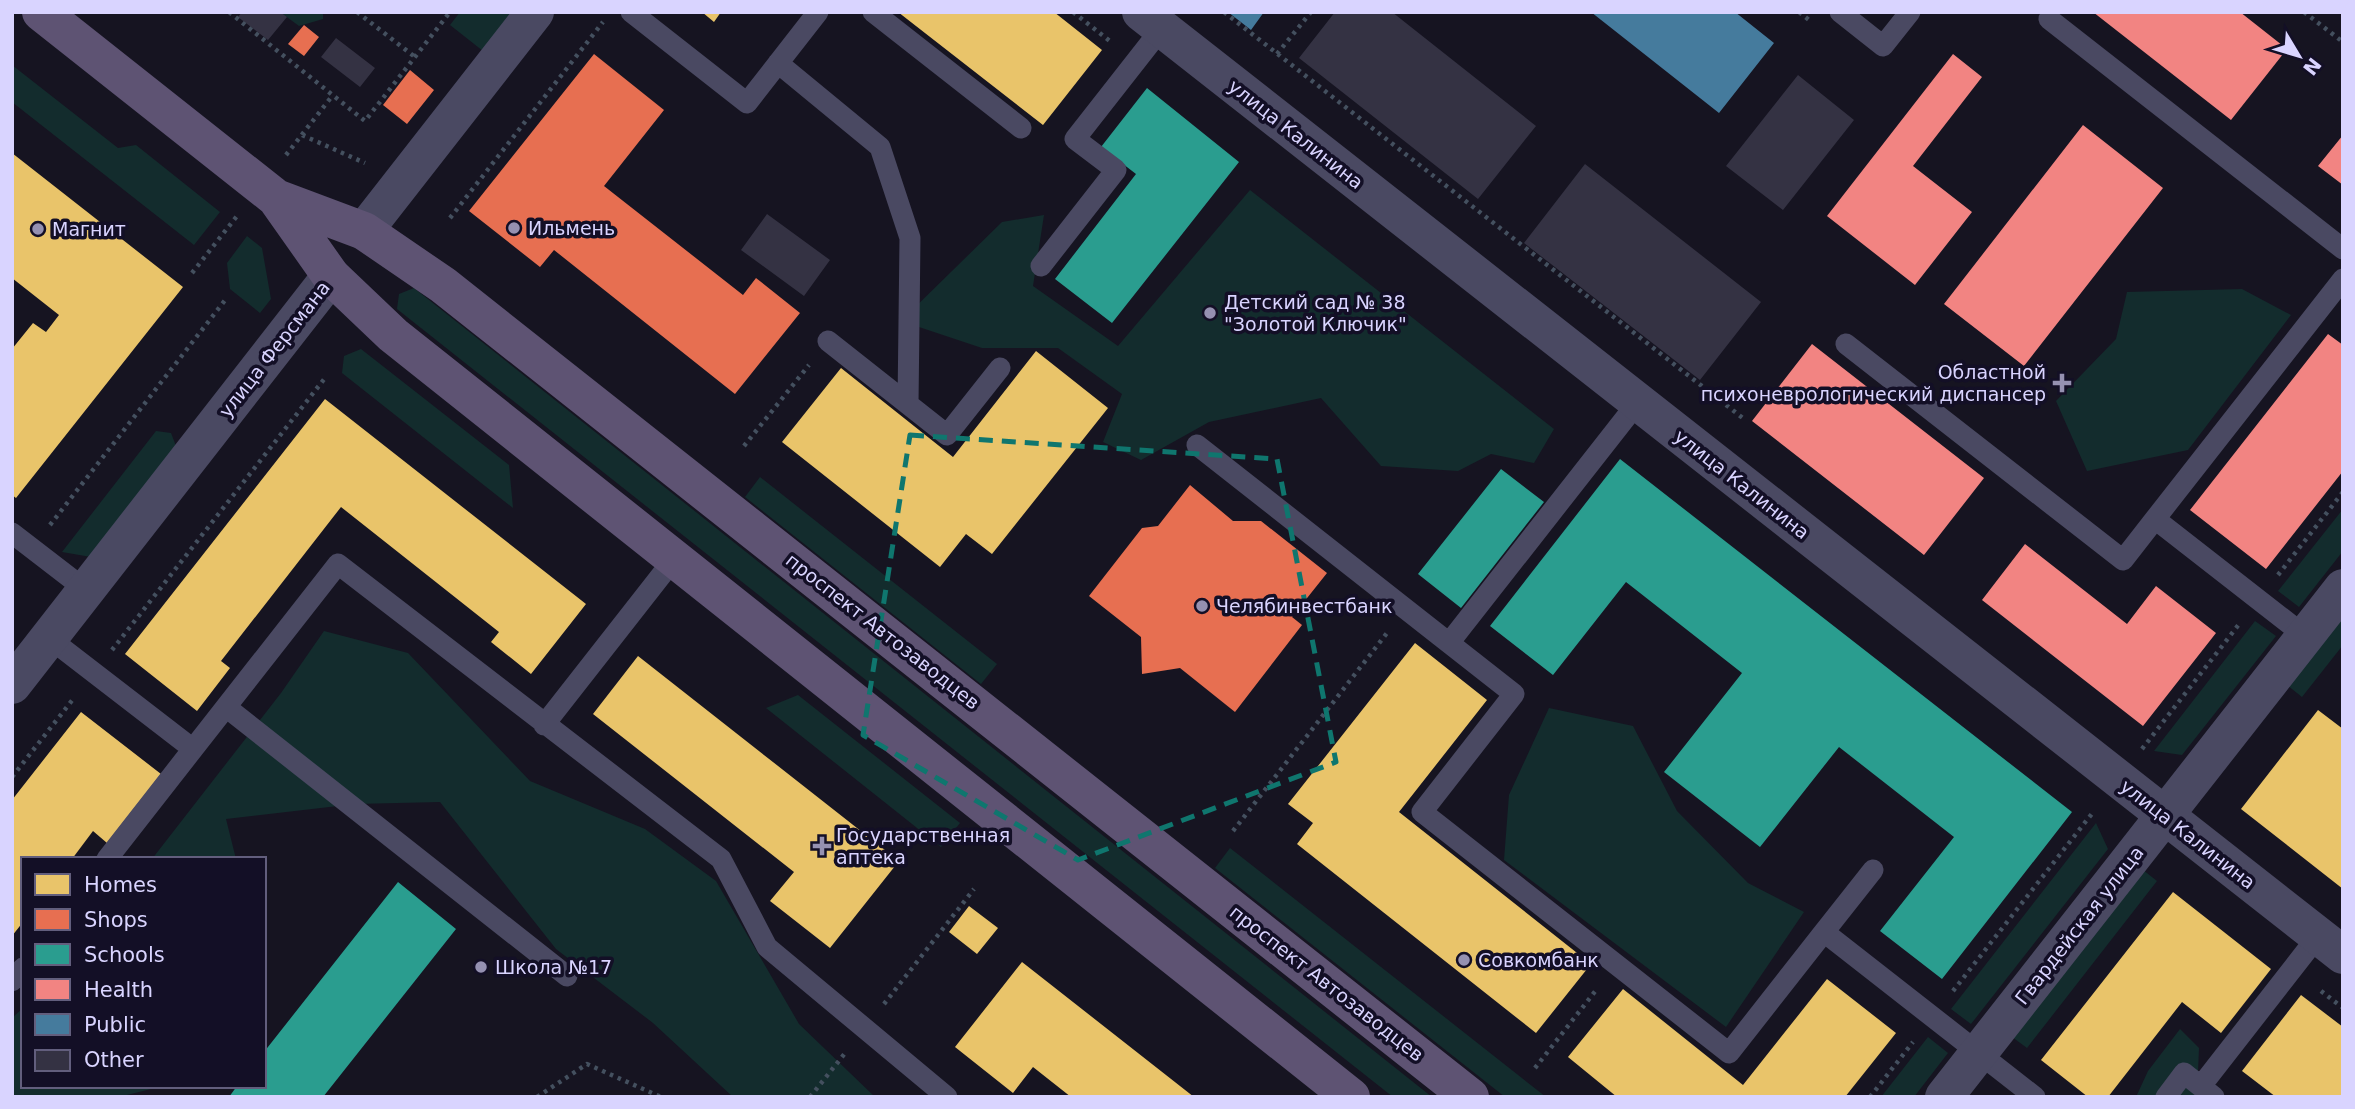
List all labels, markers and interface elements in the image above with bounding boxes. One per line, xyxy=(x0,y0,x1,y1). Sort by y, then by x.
north arrow xyxy=(2264,21,2334,91)
text: N xyxy=(2299,53,2326,80)
street label: улица Калинина xyxy=(1224,75,1368,193)
place label: Ильмень xyxy=(528,217,615,239)
place label: Магнит xyxy=(52,218,126,240)
marker: Ильмень xyxy=(506,220,522,236)
marker: Магнит xyxy=(30,221,46,237)
street label: улица Ферсмана xyxy=(214,276,334,422)
place label: Детский сад № 38 "Золотой Ключик" xyxy=(1224,291,1407,335)
marker: Детский сад № 38 "Золотой Ключик" xyxy=(1202,305,1218,321)
place label: Областной психоневрологический диспансер xyxy=(1701,361,2046,405)
marker: Областной психоневрологический диспансер xyxy=(2052,373,2072,393)
street label: улица Калинина xyxy=(1670,425,1814,543)
street label: проспект Автозаводцев xyxy=(782,549,984,713)
place label: Челябинвестбанк xyxy=(1216,595,1392,617)
marker: Челябинвестбанк xyxy=(1194,598,1210,614)
street label: улица Калинина xyxy=(2116,775,2260,893)
place label: Государственная аптека xyxy=(836,824,1010,868)
marker: Государственная аптека xyxy=(814,838,830,854)
street label: Гвардейская улица xyxy=(2010,841,2148,1009)
legend xyxy=(21,857,266,1088)
text: Homes xyxy=(84,873,157,897)
street label: проспект Автозаводцев xyxy=(1226,901,1428,1065)
text: Shops xyxy=(84,908,148,932)
text: Schools xyxy=(84,943,165,967)
place label: Совкомбанк xyxy=(1478,949,1599,971)
marker: Совкомбанк xyxy=(1456,952,1472,968)
place label: Школа №17 xyxy=(495,956,612,978)
marker: Школа №17 xyxy=(473,959,489,975)
text: Health xyxy=(84,978,153,1002)
text: Public xyxy=(84,1013,146,1037)
text: Other xyxy=(84,1048,144,1072)

